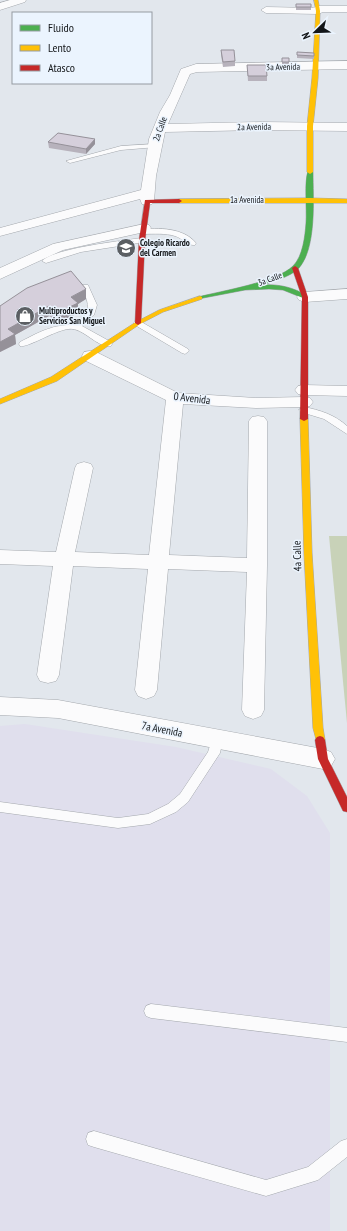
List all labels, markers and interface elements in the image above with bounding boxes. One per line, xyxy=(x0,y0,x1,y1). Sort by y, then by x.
legend xyxy=(12,12,152,84)
north arrow xyxy=(295,12,335,52)
text: Fluido xyxy=(48,20,74,35)
text: N xyxy=(298,30,313,41)
text: Lento xyxy=(48,40,71,55)
text: Atasco xyxy=(48,60,75,75)
street label: 3a Avenida xyxy=(266,61,300,72)
street label: 2a Calle xyxy=(150,115,169,142)
street label: 2a Avenida xyxy=(237,121,271,132)
street label: 1a Avenida xyxy=(230,194,264,205)
school or university icon: Colegio Ricardo del Carmen xyxy=(115,237,137,259)
place label: Colegio Ricardo del Carmen xyxy=(140,237,190,258)
street label: 3a Calle xyxy=(256,269,284,288)
shop icon: Multiproductos y Servicios San Miguel xyxy=(14,305,36,327)
place label: Multiproductos y Servicios San Miguel xyxy=(39,305,106,326)
street label: 0 Avenida xyxy=(173,389,211,407)
street label: 4a Calle xyxy=(289,540,305,572)
street label: 7a Avenida xyxy=(140,718,184,740)

